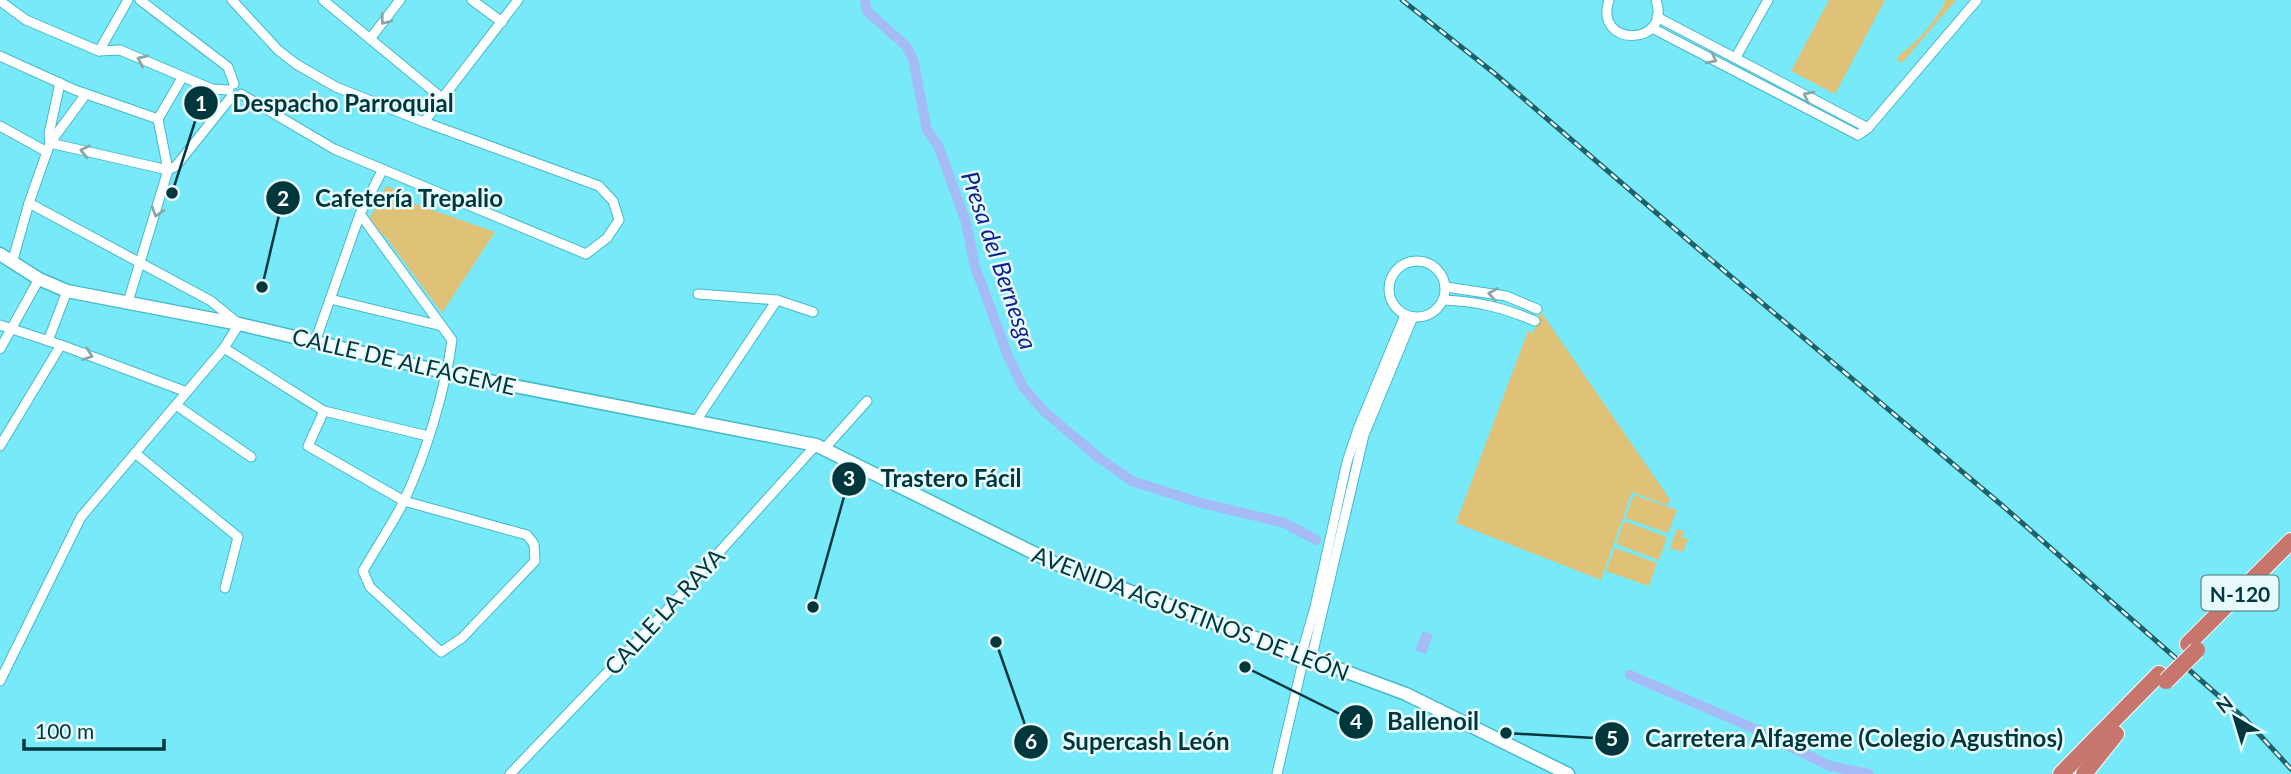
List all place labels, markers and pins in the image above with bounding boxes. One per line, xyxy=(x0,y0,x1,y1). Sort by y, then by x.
callout: Despacho Parroquial xyxy=(183,81,468,126)
callout: Cafetería Trepalio xyxy=(266,176,517,221)
callout: Trastero Fácil xyxy=(832,456,1036,501)
callout: Ballenoil xyxy=(1338,699,1493,744)
callout: Carretera Alfageme (Colegio Agustinos) xyxy=(1595,716,2078,761)
callout: Supercash León xyxy=(1013,720,1243,765)

